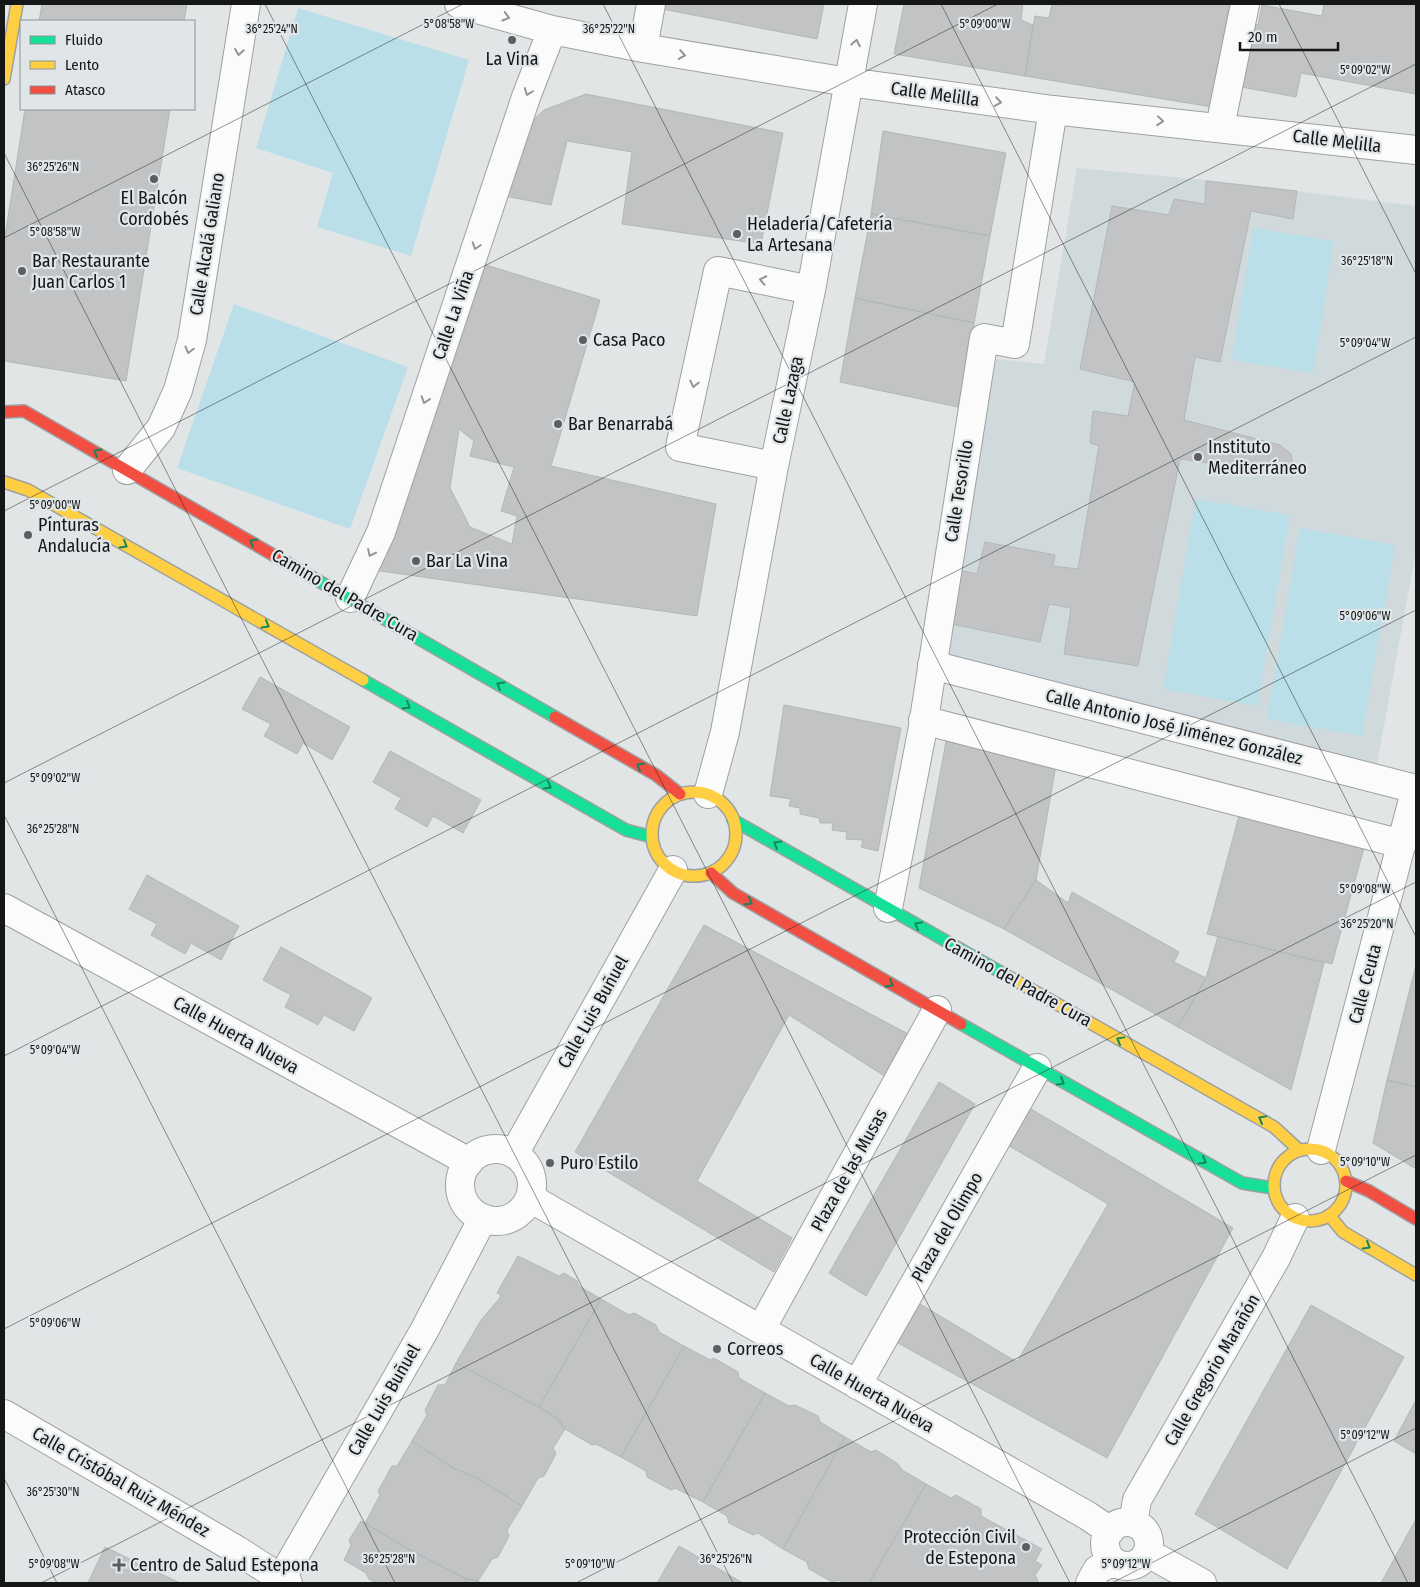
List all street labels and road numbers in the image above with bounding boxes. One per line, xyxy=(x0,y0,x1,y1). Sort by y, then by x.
street label: Calle Melilla xyxy=(889,77,981,111)
street label: Calle Melilla xyxy=(1291,125,1383,157)
street label: Calle Alcalá Galiano xyxy=(185,171,229,317)
street label: Calle La Viña xyxy=(427,267,479,363)
street label: Calle Lazaga xyxy=(768,354,808,446)
street label: Calle Tesorillo xyxy=(940,438,978,544)
street label: Camino del Padre Cura xyxy=(268,544,422,646)
street label: Calle Antonio José Jiménez González xyxy=(1043,684,1305,770)
street label: Camino del Padre Cura xyxy=(940,932,1096,1032)
street label: Calle Ceuta xyxy=(1344,941,1386,1026)
street label: Calle Luis Buñuel xyxy=(553,952,633,1072)
street label: Calle Huerta Nueva xyxy=(169,991,303,1079)
street label: Plaza de las Musas xyxy=(806,1105,892,1235)
street label: Plaza del Olimpo xyxy=(907,1168,987,1286)
street label: Calle Gregorio Marañón xyxy=(1160,1290,1264,1450)
street label: Calle Luis Buñuel xyxy=(343,1340,425,1460)
street label: Calle Huerta Nueva xyxy=(806,1348,938,1438)
street label: Calle Cristóbal Ruiz Méndez xyxy=(28,1422,214,1542)

